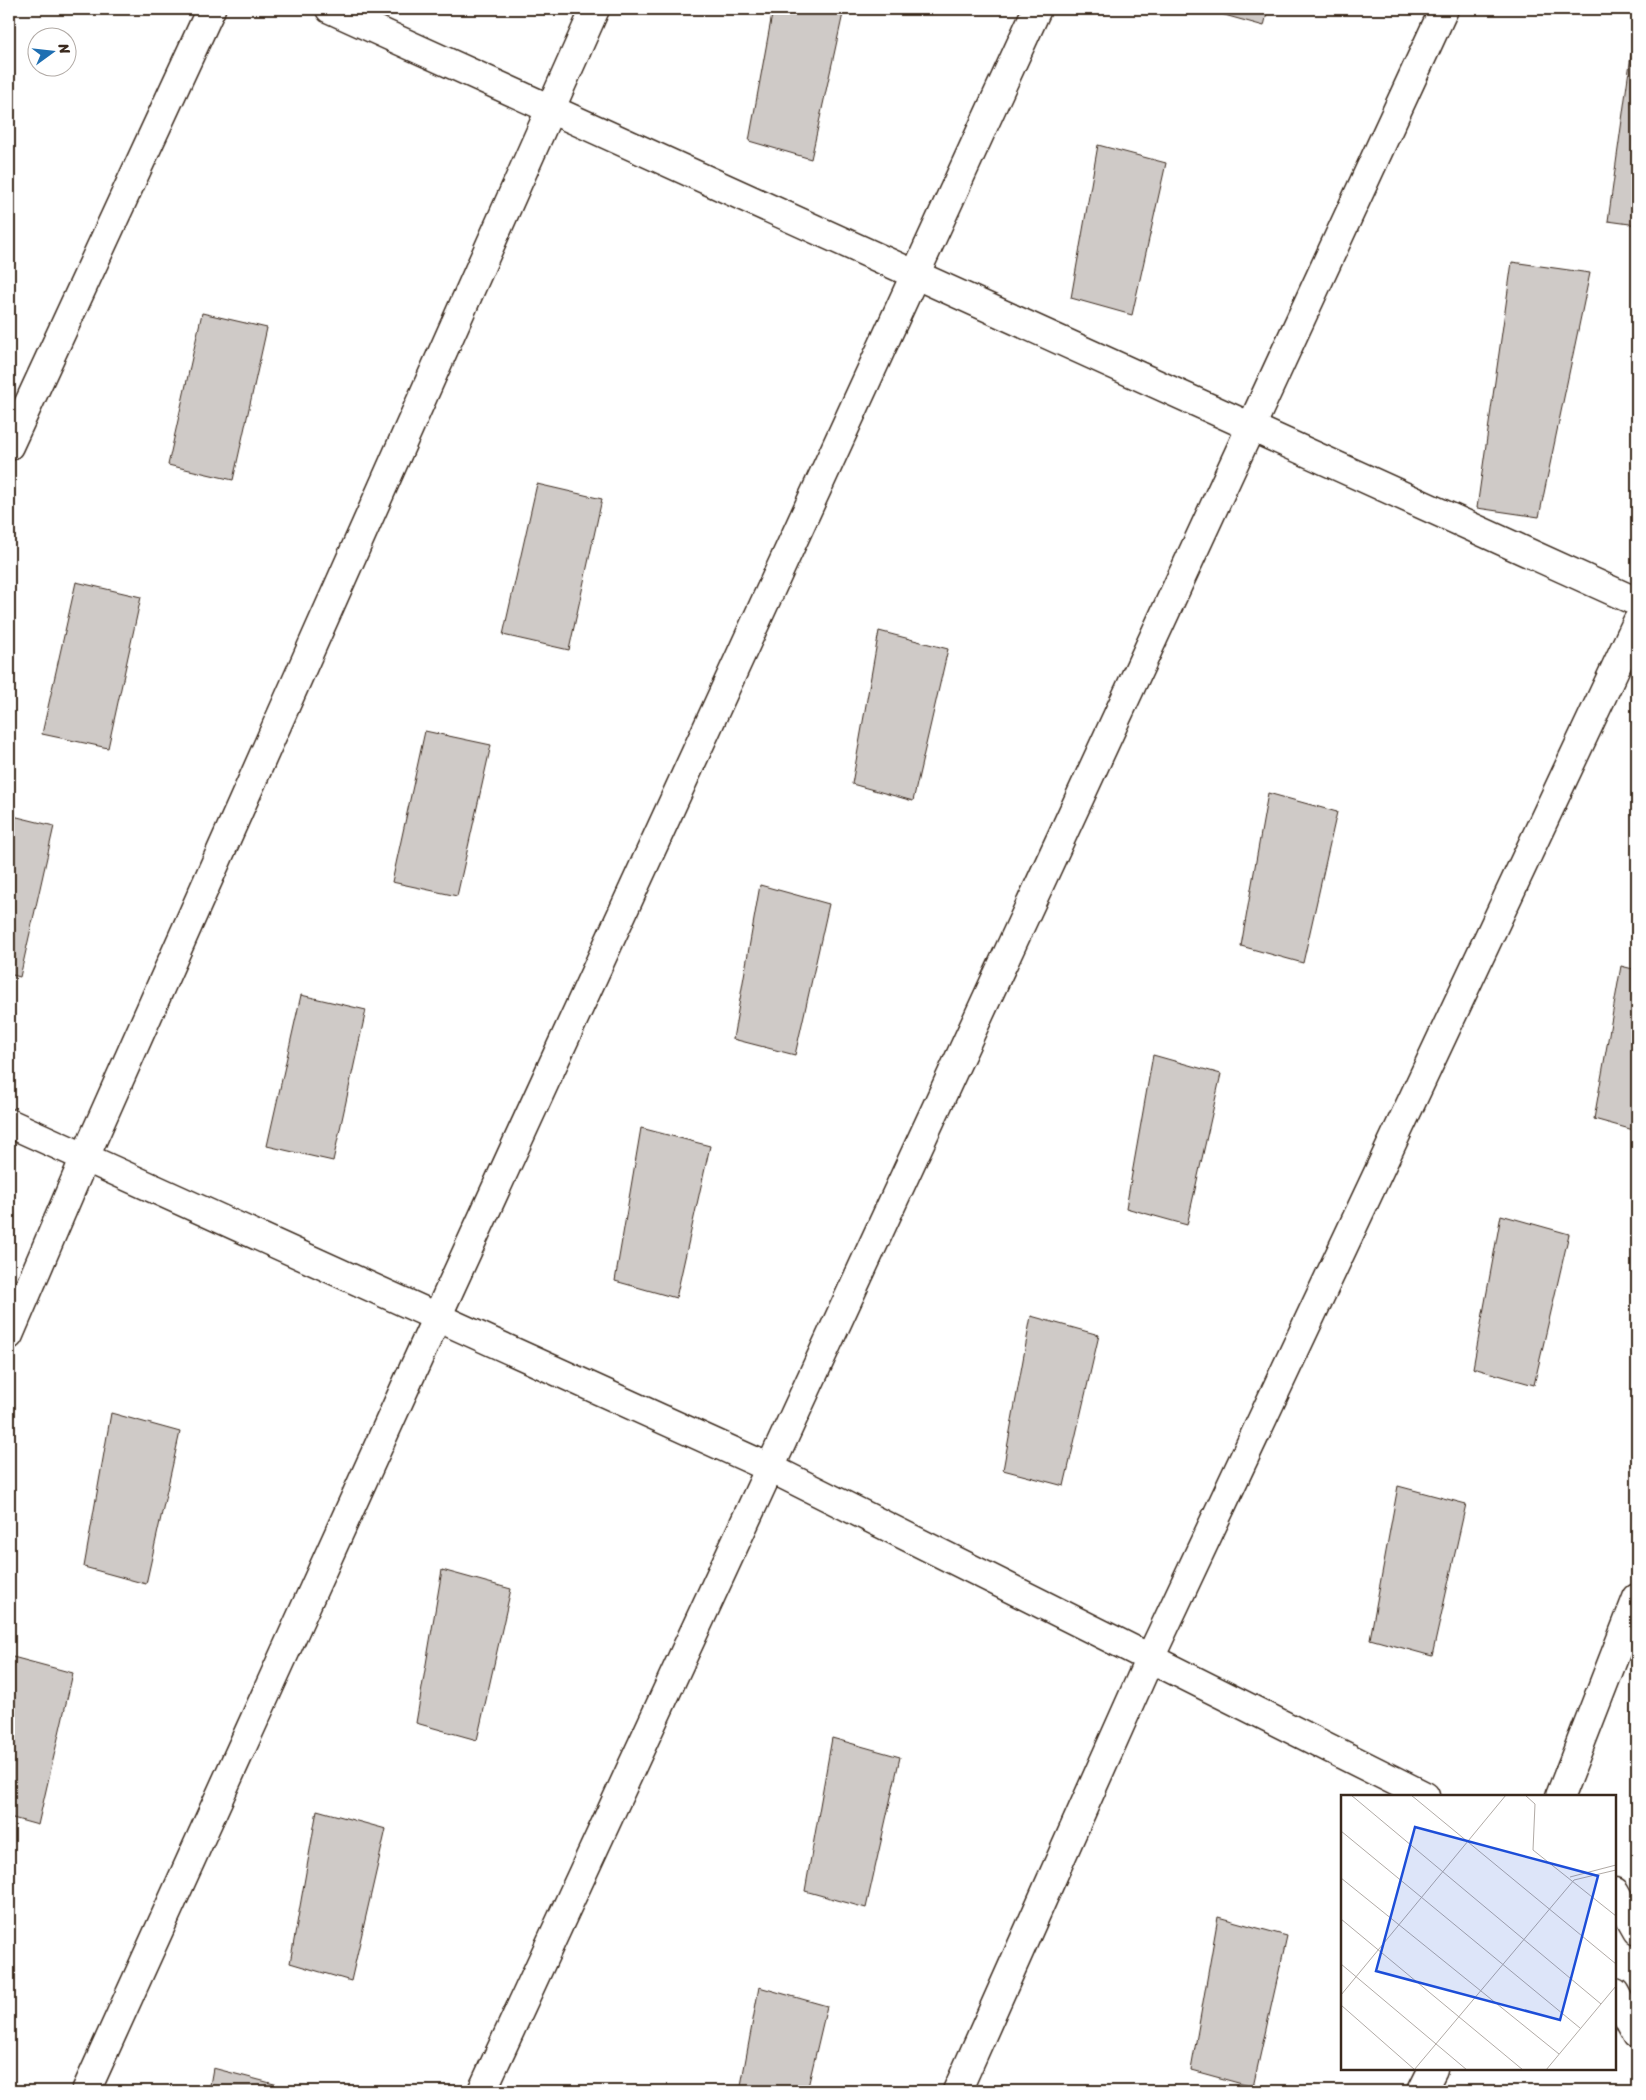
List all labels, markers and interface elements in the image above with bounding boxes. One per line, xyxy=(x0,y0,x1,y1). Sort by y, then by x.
north arrow xyxy=(28,28,78,78)
text: N xyxy=(50,40,77,57)
inset map xyxy=(1341,1795,1616,2070)

